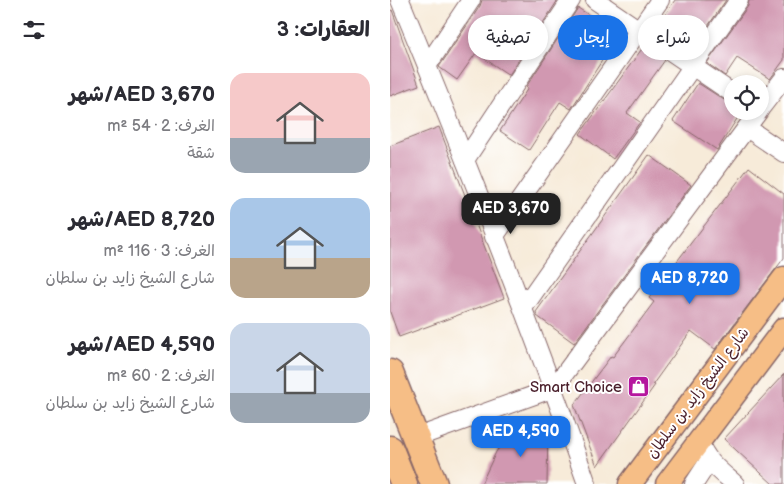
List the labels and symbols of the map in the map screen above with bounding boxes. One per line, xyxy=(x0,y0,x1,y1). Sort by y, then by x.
pin: AED 3,670 xyxy=(454,192,568,235)
pin: AED 8,720 xyxy=(633,262,747,305)
street label: شارع الشيخ زايد بن سلطان xyxy=(643,324,753,462)
shop icon: Smart Choice xyxy=(626,375,650,399)
place label: Smart Choice xyxy=(530,378,622,397)
pin: AED 4,590 xyxy=(464,416,578,458)

